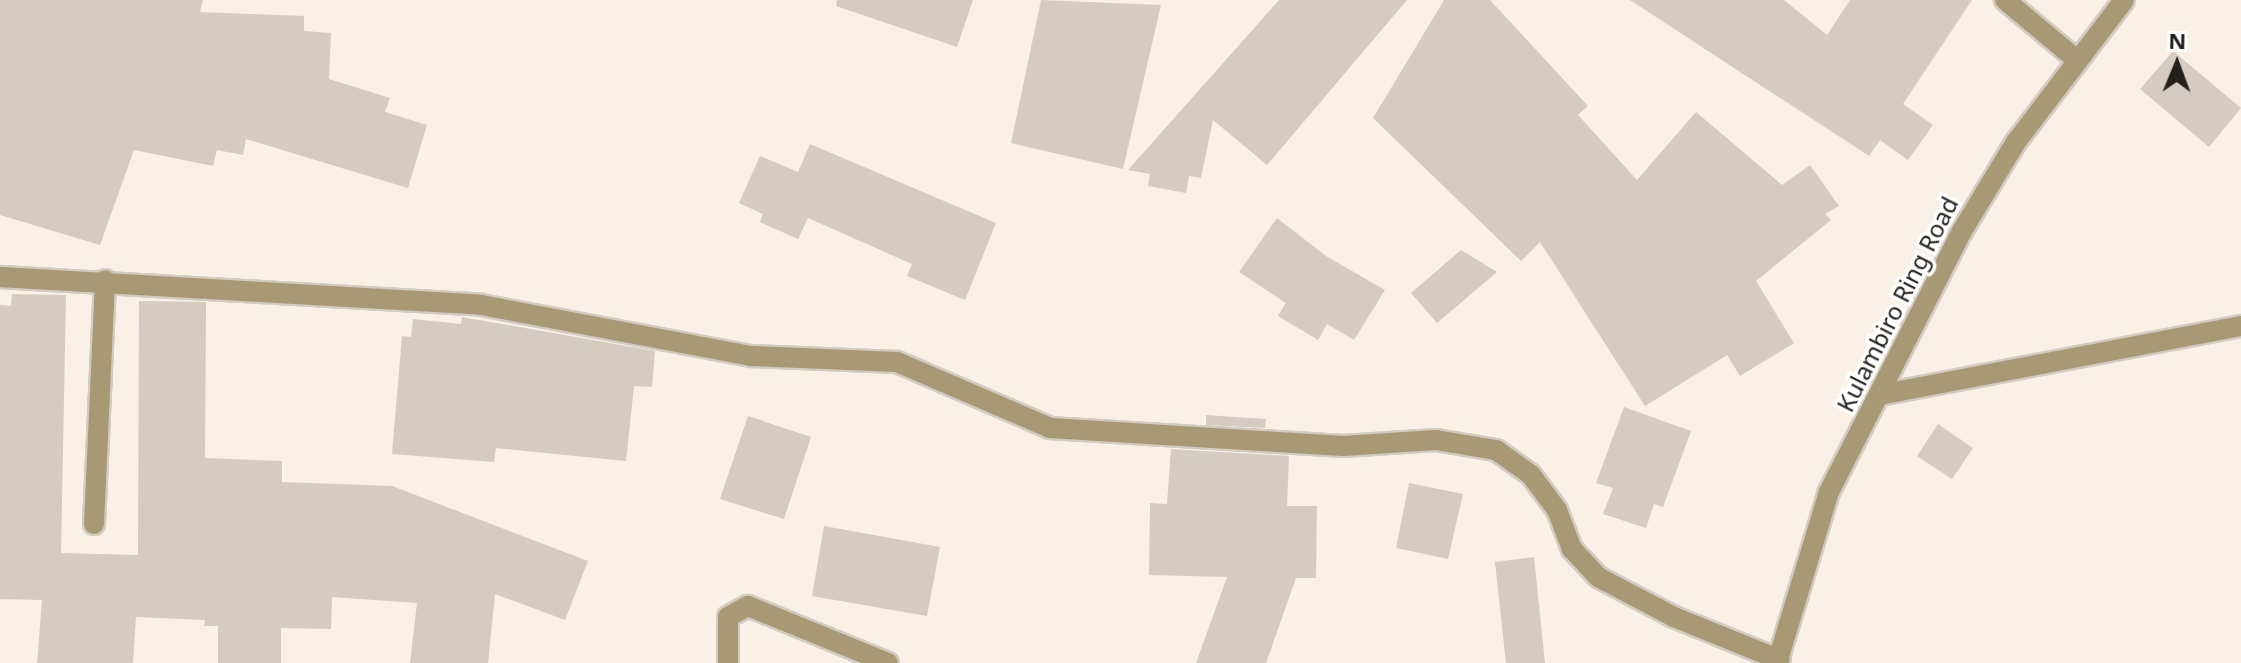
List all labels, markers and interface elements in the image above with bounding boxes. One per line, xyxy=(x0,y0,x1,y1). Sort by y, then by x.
north arrow xyxy=(2137,24,2217,104)
text: N xyxy=(2168,25,2187,55)
street label: Kulambiro Ring Road xyxy=(1830,192,1964,416)

